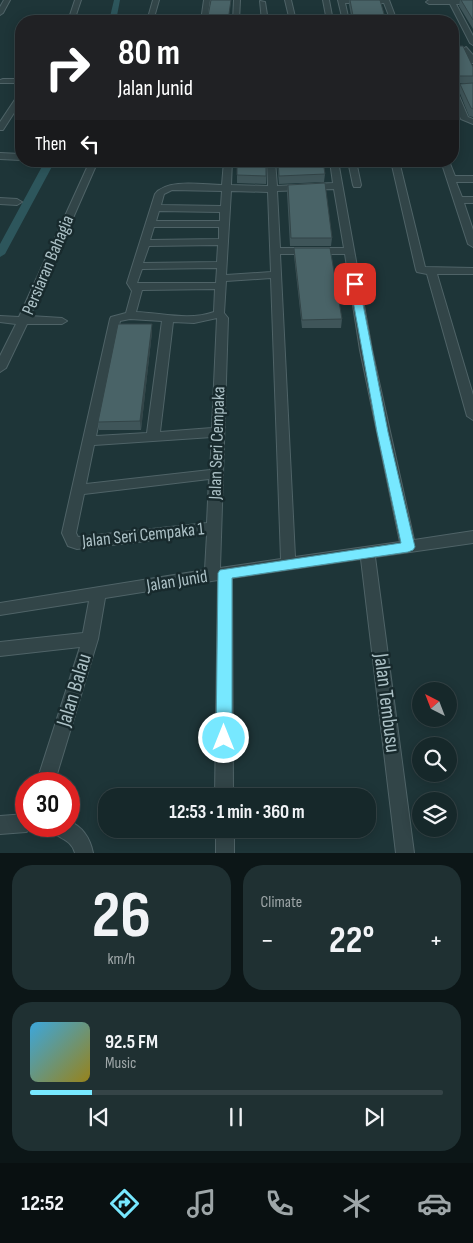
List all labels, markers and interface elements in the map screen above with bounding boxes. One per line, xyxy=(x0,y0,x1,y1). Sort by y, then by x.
text: 80 m xyxy=(118,32,180,75)
icon: right xyxy=(35,35,100,100)
text: Jalan Junid xyxy=(118,75,193,102)
icon: left xyxy=(76,130,104,158)
text: Then xyxy=(35,133,66,156)
street label: Persiaran Bahagia xyxy=(18,212,78,318)
pin xyxy=(334,263,376,305)
icon: arrive xyxy=(341,270,369,298)
street label: Jalan Seri Cempaka xyxy=(204,386,229,501)
street label: Jalan Seri Cempaka 1 xyxy=(80,518,206,552)
street label: Jalan Junid xyxy=(144,566,209,596)
street label: Jalan Balau xyxy=(51,650,97,730)
street label: Jalan Tembusu xyxy=(368,651,405,754)
north arrow xyxy=(412,682,458,728)
map controls xyxy=(412,682,457,837)
position arrow xyxy=(197,711,249,763)
button: search xyxy=(412,737,457,782)
speed limit sign: 30 xyxy=(15,772,80,837)
button: layers xyxy=(412,792,457,837)
text: 12:53 · 1 min · 360 m xyxy=(169,801,305,824)
text: 26 xyxy=(92,878,151,956)
text: Climate xyxy=(261,893,302,912)
text: 22° xyxy=(329,918,374,963)
text: − xyxy=(261,924,274,957)
text: + xyxy=(429,924,443,957)
text: km/h xyxy=(107,950,135,969)
text: 92.5 FM xyxy=(105,1031,158,1054)
text: Music xyxy=(105,1054,136,1073)
icon: previous xyxy=(85,1103,113,1131)
icon: pause xyxy=(222,1103,250,1131)
icon: next xyxy=(360,1103,388,1131)
icon: directions xyxy=(107,1186,142,1221)
icon: music xyxy=(184,1186,219,1221)
icon: phone xyxy=(262,1186,297,1221)
icon: climate xyxy=(339,1186,374,1221)
icon: car xyxy=(417,1186,452,1221)
text: 12:52 xyxy=(21,1190,64,1217)

